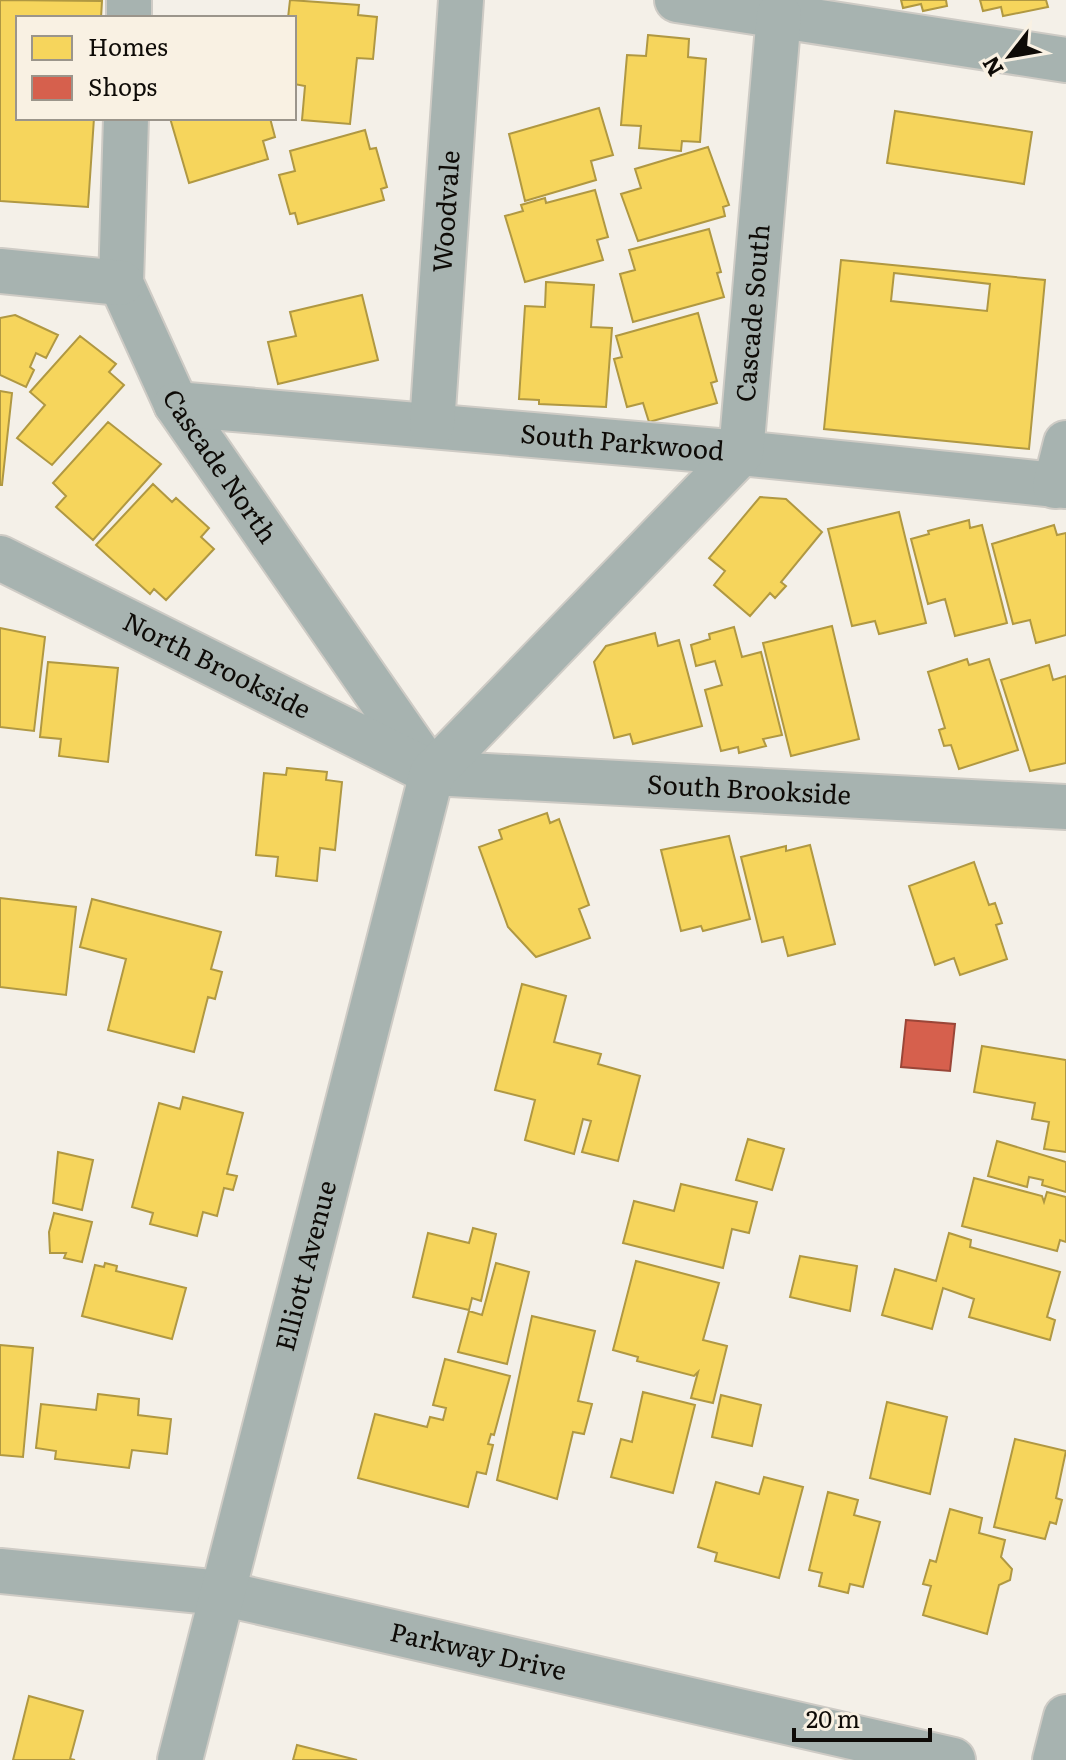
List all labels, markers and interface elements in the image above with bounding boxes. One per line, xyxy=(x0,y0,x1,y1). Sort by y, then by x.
legend xyxy=(16,16,296,120)
north arrow xyxy=(970,16,1050,96)
text: Homes xyxy=(88,28,168,63)
text: N xyxy=(973,51,1010,83)
text: Shops xyxy=(88,68,157,103)
street label: Woodvale xyxy=(420,149,468,274)
street label: Cascade South xyxy=(723,222,778,404)
street label: Cascade North xyxy=(155,382,289,550)
street label: South Parkwood xyxy=(519,412,726,468)
street label: North Brookside xyxy=(117,600,318,727)
street label: South Brookside xyxy=(646,763,852,812)
street label: Elliott Avenue xyxy=(263,1176,344,1355)
street label: Parkway Drive xyxy=(387,1610,571,1688)
scale bar xyxy=(794,1692,930,1742)
text: 20 m xyxy=(806,1700,860,1735)

